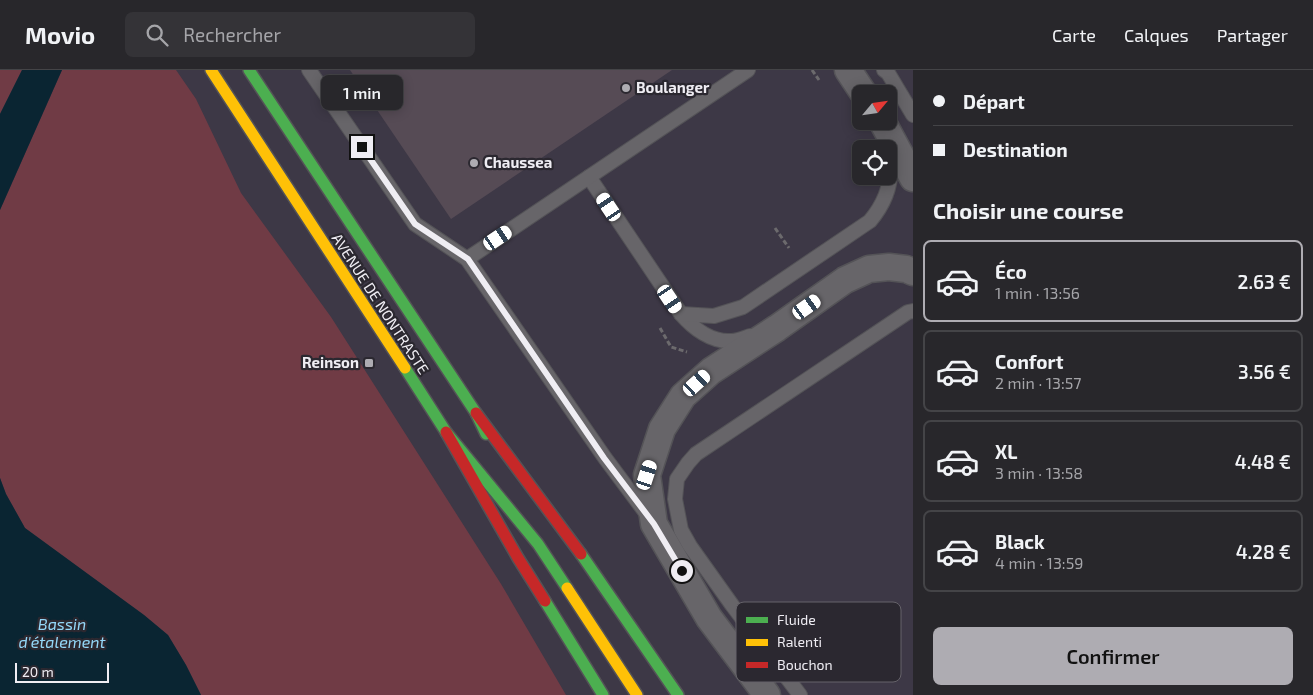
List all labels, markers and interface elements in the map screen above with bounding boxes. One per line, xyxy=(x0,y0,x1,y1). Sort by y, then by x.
search box xyxy=(125,12,475,57)
text: Movio xyxy=(25,20,95,49)
icon: search xyxy=(143,21,171,49)
text: Rechercher xyxy=(183,23,281,46)
text: Carte xyxy=(1052,24,1096,46)
text: Calques xyxy=(1124,24,1189,46)
text: Partager xyxy=(1217,24,1288,46)
callout: 1 min xyxy=(321,75,403,110)
place label: Boulanger xyxy=(636,78,710,96)
marker: Boulanger xyxy=(620,82,632,94)
text: 1 min xyxy=(343,83,381,102)
north arrow xyxy=(852,85,898,130)
map controls xyxy=(852,85,897,185)
text: Départ xyxy=(963,90,1025,113)
route end xyxy=(351,136,373,158)
text: Destination xyxy=(963,138,1068,161)
button: locate xyxy=(852,140,897,185)
place label: Chaussea xyxy=(484,153,552,171)
marker: Chaussea xyxy=(468,157,480,169)
car xyxy=(594,190,623,224)
text: Choisir une course xyxy=(933,197,1124,223)
car xyxy=(481,223,514,253)
street label: AVENUE DE NONTRASTE xyxy=(329,230,433,377)
icon: car xyxy=(935,259,980,304)
text: Éco xyxy=(995,260,1027,283)
text: 2.63 € xyxy=(1238,270,1291,293)
car xyxy=(655,282,684,316)
text: 1 min · 13:56 xyxy=(995,283,1080,302)
car xyxy=(790,292,823,322)
icon: car xyxy=(935,349,980,394)
text: Confort xyxy=(995,350,1063,373)
place label: Reinson xyxy=(302,353,359,371)
marker: Reinson xyxy=(363,357,375,369)
text: 3.56 € xyxy=(1238,360,1291,383)
car xyxy=(680,367,713,399)
text: 2 min · 13:57 xyxy=(995,373,1082,392)
icon: car xyxy=(935,439,980,484)
text: XL xyxy=(995,440,1017,463)
text: 4.48 € xyxy=(1235,450,1291,473)
car xyxy=(635,458,658,492)
text: 3 min · 13:58 xyxy=(995,463,1083,482)
icon: car xyxy=(935,529,980,574)
text: Black xyxy=(995,530,1045,553)
text: 4.28 € xyxy=(1236,540,1291,563)
text: 4 min · 13:59 xyxy=(995,553,1083,572)
route start xyxy=(671,560,693,582)
legend xyxy=(736,602,901,682)
text: Fluide xyxy=(777,611,816,628)
water label: Bassin d'étalement xyxy=(18,614,107,651)
button: Confirmer xyxy=(933,627,1293,685)
text: Ralenti xyxy=(777,633,822,650)
text: Bouchon xyxy=(777,656,833,673)
scale bar xyxy=(15,660,109,683)
text: 20 m xyxy=(22,663,54,680)

